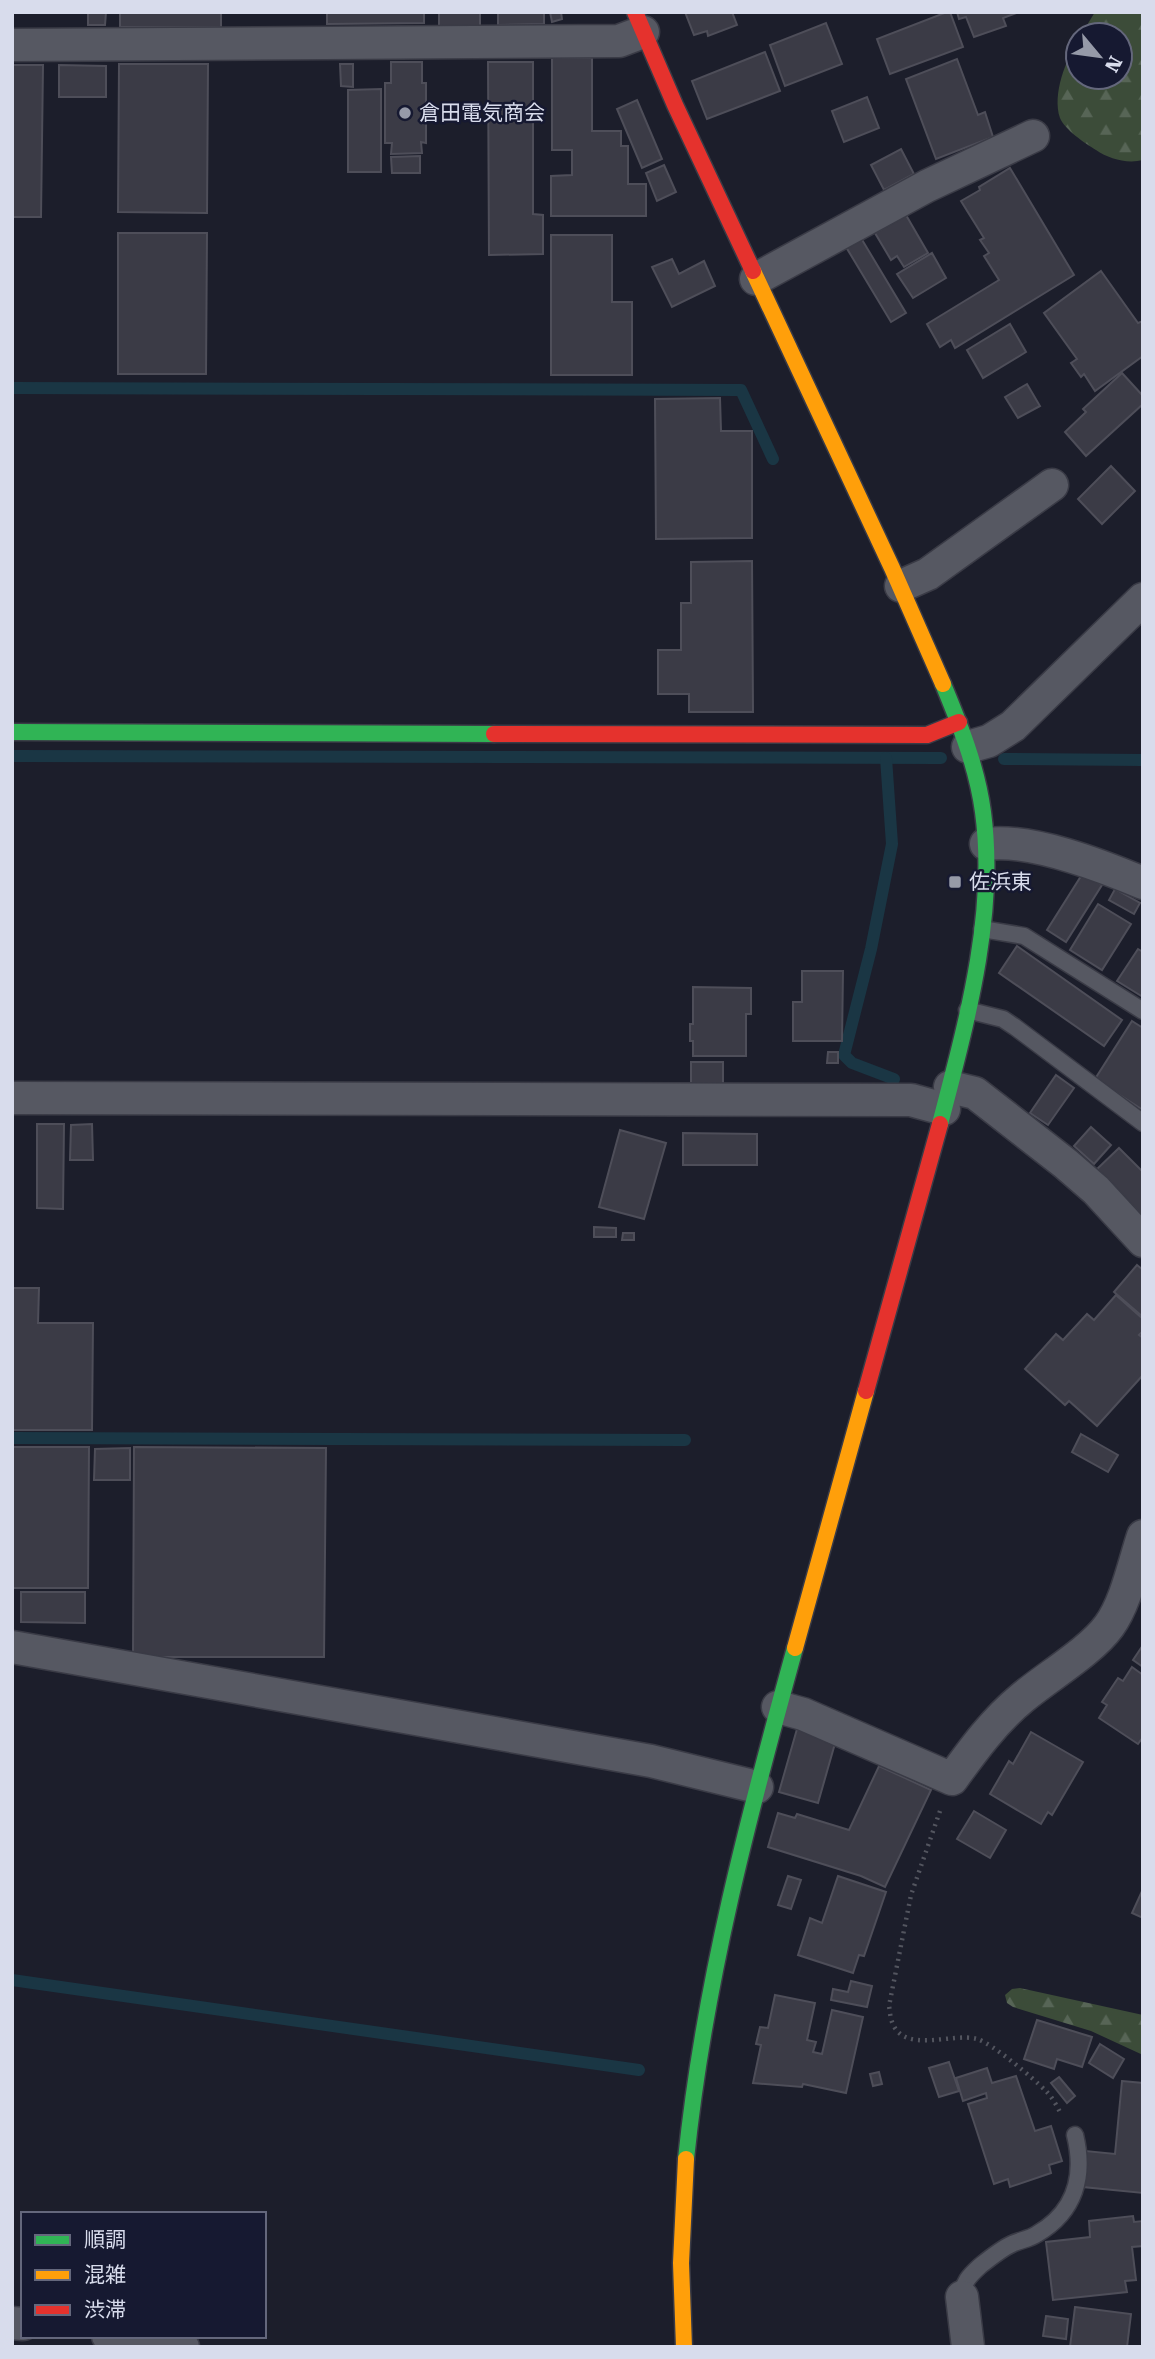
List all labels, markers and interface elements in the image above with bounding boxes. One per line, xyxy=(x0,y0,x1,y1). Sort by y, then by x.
north arrow xyxy=(1064,21,1134,91)
text: N xyxy=(1100,52,1127,76)
place label: 倉田電気商会 xyxy=(419,101,545,125)
marker: 倉田電気商会 xyxy=(397,105,413,121)
place label: 佐浜東 xyxy=(969,870,1032,894)
marker: 佐浜東 xyxy=(947,874,963,890)
legend xyxy=(21,2212,266,2338)
text: 順調 xyxy=(84,2228,126,2252)
text: 混雑 xyxy=(84,2263,126,2287)
text: 渋滞 xyxy=(84,2298,126,2322)

